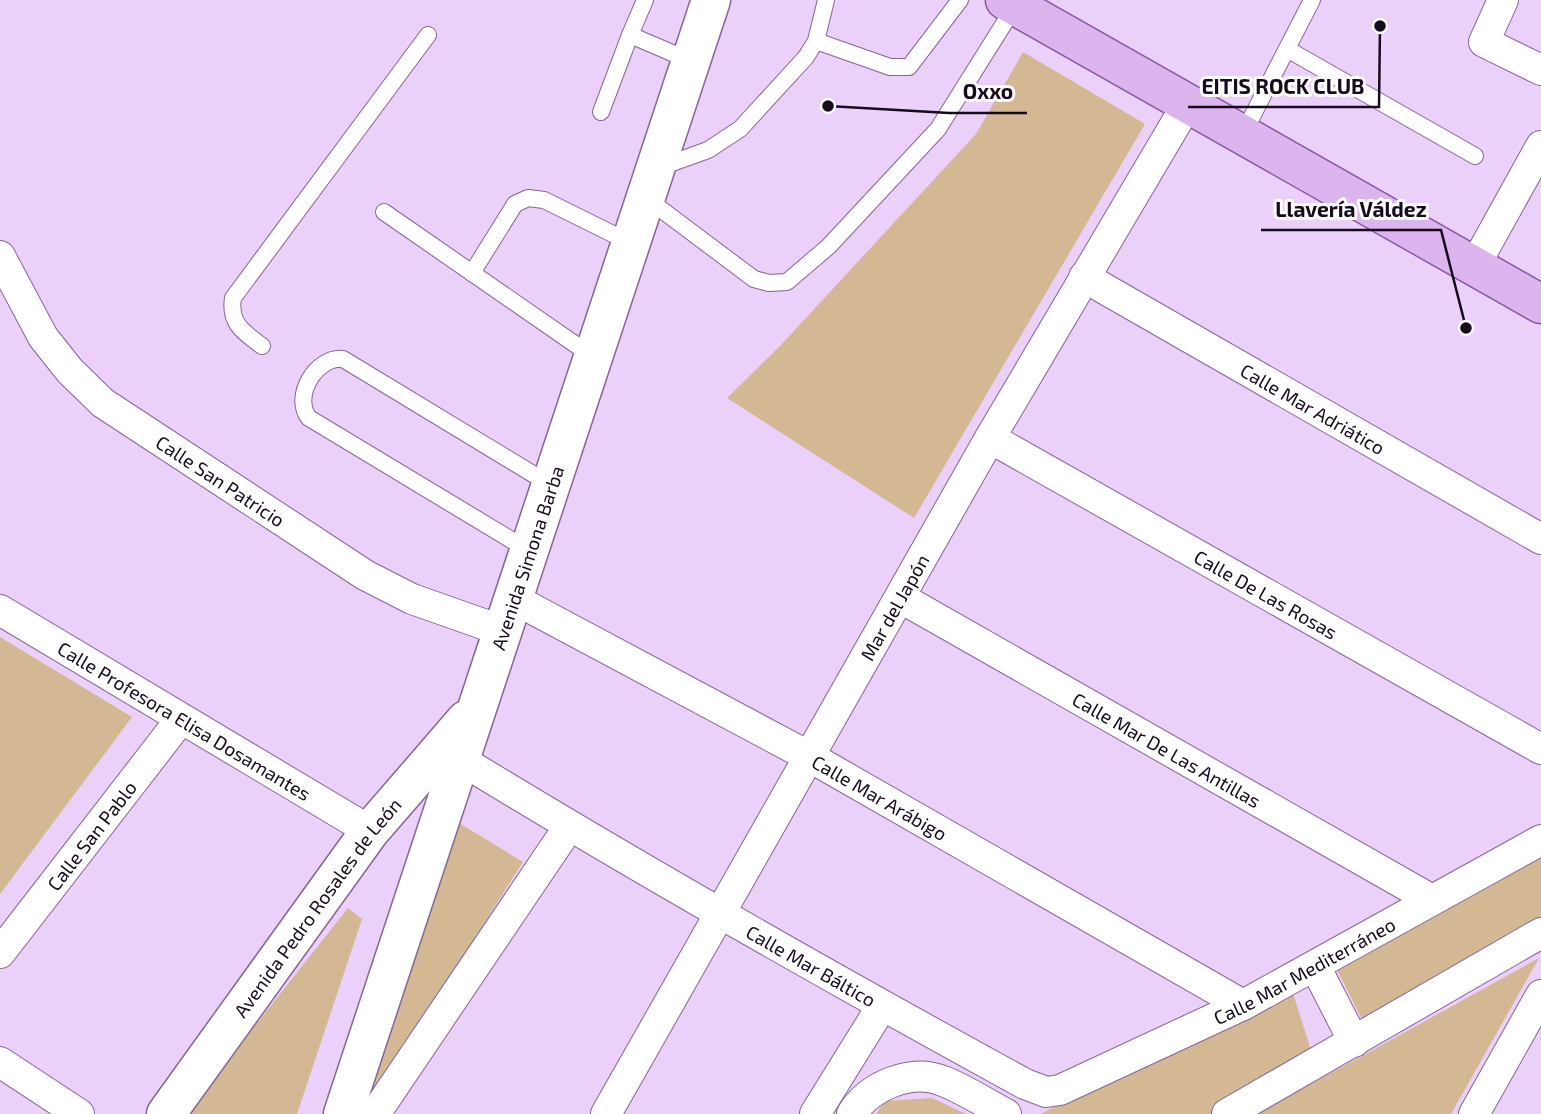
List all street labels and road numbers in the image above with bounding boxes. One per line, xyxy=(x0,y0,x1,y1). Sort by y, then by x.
street label: Calle Mar Adriático xyxy=(1237,358,1389,459)
street label: Calle San Patricio xyxy=(152,430,290,531)
street label: Avenida Simona Barba xyxy=(486,462,568,653)
street label: Calle De Las Rosas xyxy=(1191,544,1342,643)
street label: Mar del Japón xyxy=(855,550,933,664)
street label: Calle Profesora Elisa Dosamantes xyxy=(54,636,315,805)
street label: Calle Mar De Las Antillas xyxy=(1069,687,1265,812)
street label: Calle Mar Arábigo xyxy=(808,749,951,845)
street label: Calle San Pablo xyxy=(42,776,141,895)
street label: Avenida Pedro Rosales de León xyxy=(228,793,405,1021)
street label: Calle Mar Mediterráneo xyxy=(1210,912,1399,1029)
street label: Calle Mar Báltico xyxy=(742,919,880,1011)

